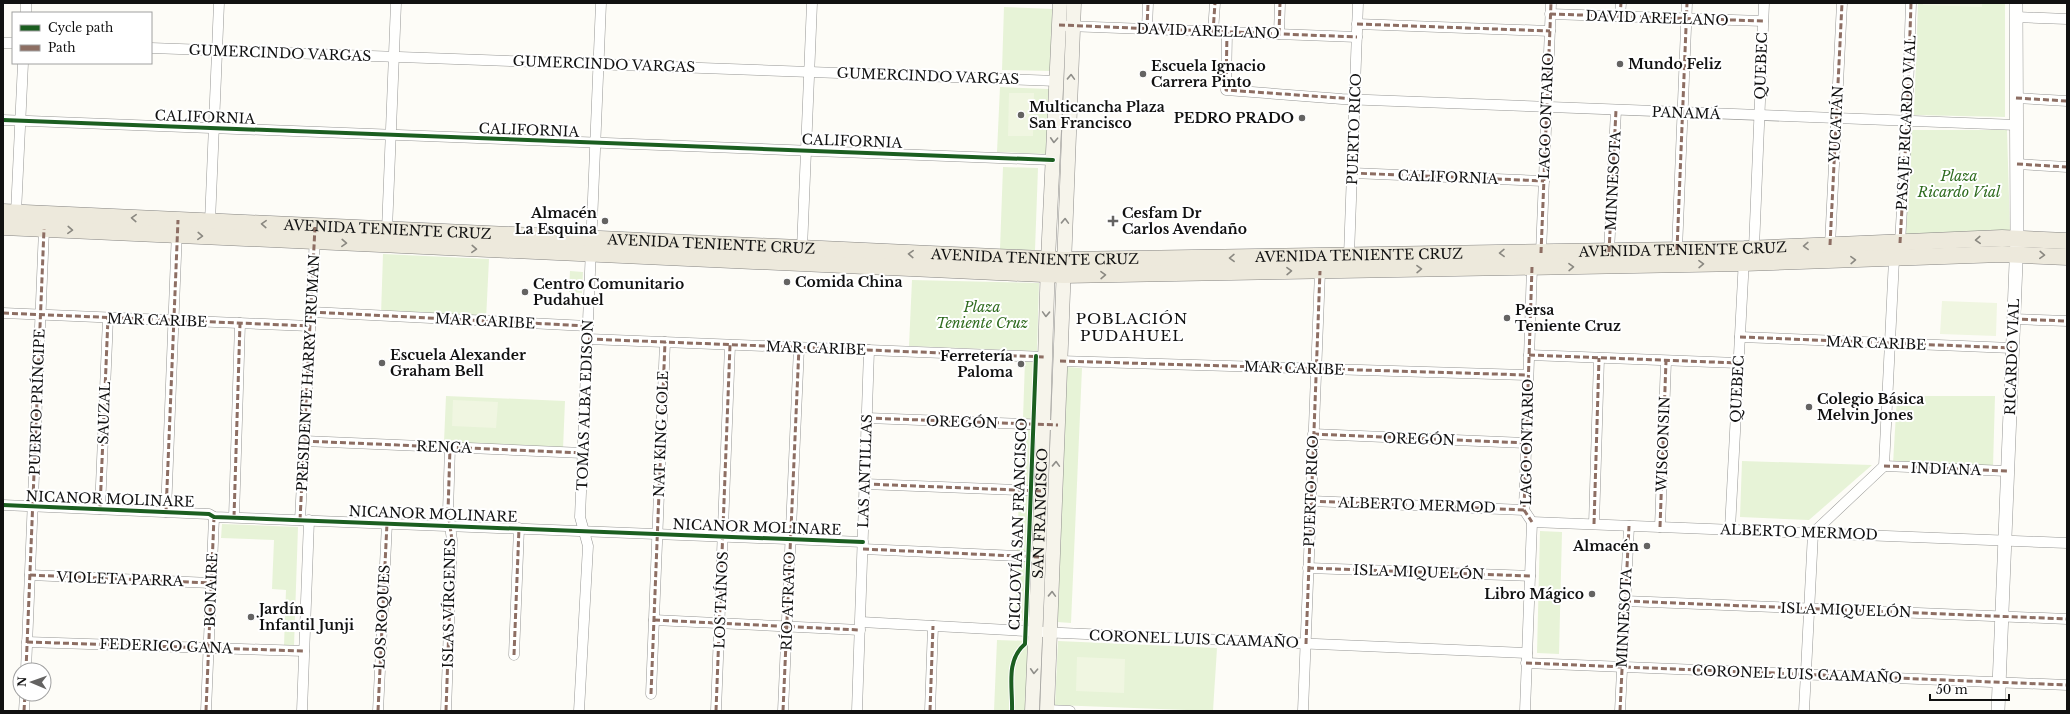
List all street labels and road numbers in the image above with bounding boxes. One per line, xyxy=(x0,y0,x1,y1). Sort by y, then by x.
street label: DAVID ARELLANO xyxy=(1585,7,1729,29)
street label: DAVID ARELLANO xyxy=(1136,20,1280,42)
street label: QUEBEC xyxy=(1751,32,1771,100)
street label: PASAJE RICARDO VIAL xyxy=(1892,35,1920,211)
street label: GUMERCINDO VARGAS xyxy=(188,41,372,65)
street label: GUMERCINDO VARGAS xyxy=(512,52,696,76)
street label: LAGO ONTARIO xyxy=(1535,52,1557,180)
street label: GUMERCINDO VARGAS xyxy=(836,64,1020,88)
street label: PUERTO RICO xyxy=(1343,73,1365,185)
street label: YUCATÁN xyxy=(1825,85,1847,164)
street label: PANAMÁ xyxy=(1651,103,1721,123)
street label: CALIFORNIA xyxy=(154,106,256,128)
street label: CALIFORNIA xyxy=(478,119,580,141)
street label: CALIFORNIA xyxy=(801,130,903,152)
street label: MINNESOTA xyxy=(1601,131,1625,231)
street label: CALIFORNIA xyxy=(1397,166,1499,188)
street label: AVENIDA TENIENTE CRUZ xyxy=(282,216,492,243)
street label: AVENIDA TENIENTE CRUZ xyxy=(606,230,816,258)
street label: AVENIDA TENIENTE CRUZ xyxy=(1578,238,1787,261)
street label: AVENIDA TENIENTE CRUZ xyxy=(930,245,1139,269)
street label: AVENIDA TENIENTE CRUZ xyxy=(1254,245,1463,266)
street label: PRESIDENTE HARRY TRUMAN xyxy=(293,254,323,492)
street label: RICARDO VIAL xyxy=(2001,298,2023,416)
street label: MAR CARIBE xyxy=(107,309,207,331)
street label: MAR CARIBE xyxy=(434,309,536,333)
street label: TOMAS ALBA EDISON xyxy=(573,319,597,491)
street label: PUERTO PRÍNCIPE xyxy=(25,328,49,476)
street label: MAR CARIBE xyxy=(1826,332,1926,354)
street label: MAR CARIBE xyxy=(766,337,866,359)
street label: QUEBEC xyxy=(1726,355,1748,423)
street label: MAR CARIBE xyxy=(1244,357,1344,379)
street label: NAT KING COLE xyxy=(650,370,672,498)
street label: LAGO ONTARIO xyxy=(1517,378,1537,506)
street label: SAUZAL xyxy=(94,381,114,445)
street label: WISCONSIN xyxy=(1652,396,1674,493)
street label: OREGÓN xyxy=(926,412,999,432)
street label: LAS ANTILLAS xyxy=(854,414,876,528)
street label: CICLOVÍA SAN FRANCISCO xyxy=(1005,417,1031,631)
street label: OREGÓN xyxy=(1383,429,1456,449)
street label: PUERTO RICO xyxy=(1300,435,1322,547)
street label: RENCA xyxy=(416,437,472,457)
street label: SAN FRANCISCO xyxy=(1029,448,1051,579)
street label: INDIANA xyxy=(1910,459,1982,479)
street label: NICANOR MOLINARE xyxy=(25,487,195,511)
street label: ALBERTO MERMOD xyxy=(1337,493,1496,517)
street label: NICANOR MOLINARE xyxy=(348,502,518,526)
street label: NICANOR MOLINARE xyxy=(672,515,842,539)
street label: ALBERTO MERMOD xyxy=(1719,520,1878,544)
street label: ISLAS VÍRGENES xyxy=(439,538,459,668)
street label: LOS TAÍNOS xyxy=(710,551,732,649)
street label: RÍO ATRATO xyxy=(777,551,799,651)
street label: BONAIRE xyxy=(201,553,221,627)
street label: ISLA MIQUELÓN xyxy=(1353,561,1485,583)
street label: LOS ROQUES xyxy=(370,564,394,670)
street label: VIOLETA PARRA xyxy=(55,568,184,590)
street label: MINNESOTA xyxy=(1612,568,1636,668)
street label: ISLA MIQUELÓN xyxy=(1780,599,1912,621)
street label: CORONEL LUIS CAAMAÑO xyxy=(1089,626,1299,652)
street label: FEDERICO GANA xyxy=(99,635,233,657)
street label: CORONEL LUIS CAAMAÑO xyxy=(1692,661,1902,687)

